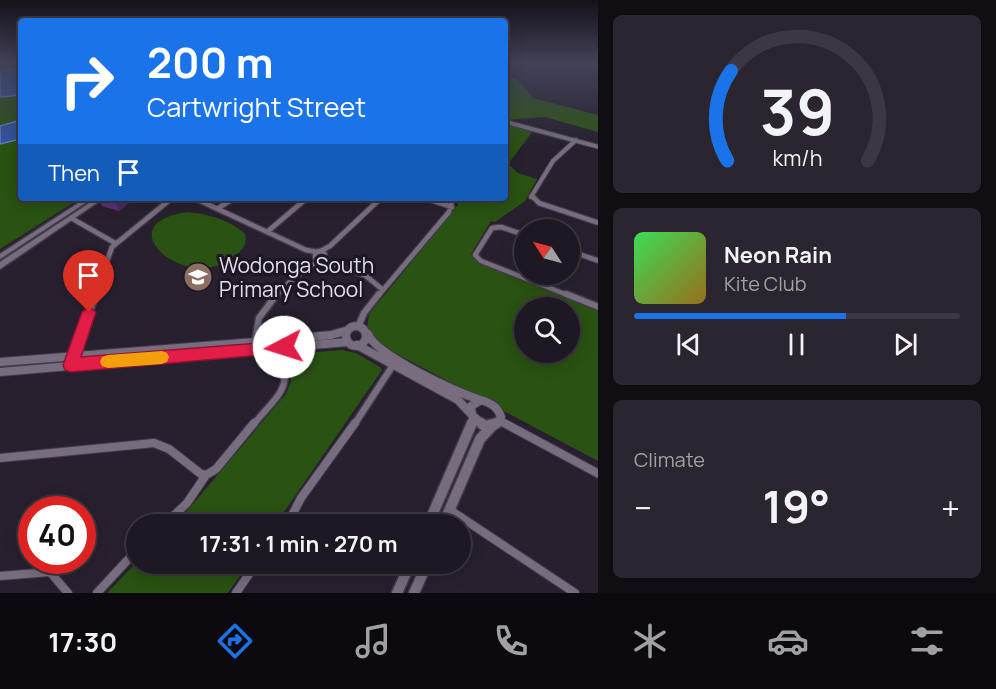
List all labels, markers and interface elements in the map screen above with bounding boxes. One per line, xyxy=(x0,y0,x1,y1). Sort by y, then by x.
text: 200 m xyxy=(147,33,273,91)
icon: right xyxy=(48,42,126,120)
text: 39 xyxy=(759,68,835,154)
text: Cartwright Street xyxy=(147,88,366,125)
text: km/h xyxy=(772,143,822,172)
icon: arrive xyxy=(112,156,145,189)
text: Then xyxy=(48,158,100,188)
north arrow xyxy=(514,219,580,285)
map controls xyxy=(514,219,580,363)
text: Neon Rain xyxy=(724,240,832,270)
pin xyxy=(63,250,114,312)
place label: Wodonga South Primary School xyxy=(219,251,374,303)
icon: arrive xyxy=(72,259,105,292)
school or university icon: Wodonga South Primary School xyxy=(182,261,214,293)
text: Kite Club xyxy=(724,270,807,297)
button: search xyxy=(514,297,580,363)
position arrow xyxy=(252,315,316,379)
icon: previous xyxy=(672,328,705,361)
icon: pause xyxy=(780,328,813,361)
icon: next xyxy=(889,328,922,361)
text: Climate xyxy=(634,446,705,473)
text: 19° xyxy=(762,475,830,537)
text: − xyxy=(634,485,652,530)
text: + xyxy=(941,485,960,530)
speed limit sign: 40 xyxy=(18,496,96,574)
text: 17:31 · 1 min · 270 m xyxy=(200,529,397,559)
icon: directions xyxy=(214,620,256,662)
icon: music xyxy=(352,620,394,662)
icon: phone xyxy=(490,620,532,662)
icon: climate xyxy=(629,620,671,662)
icon: car xyxy=(767,620,809,662)
icon: filters xyxy=(906,620,948,662)
text: 17:30 xyxy=(48,623,117,660)

